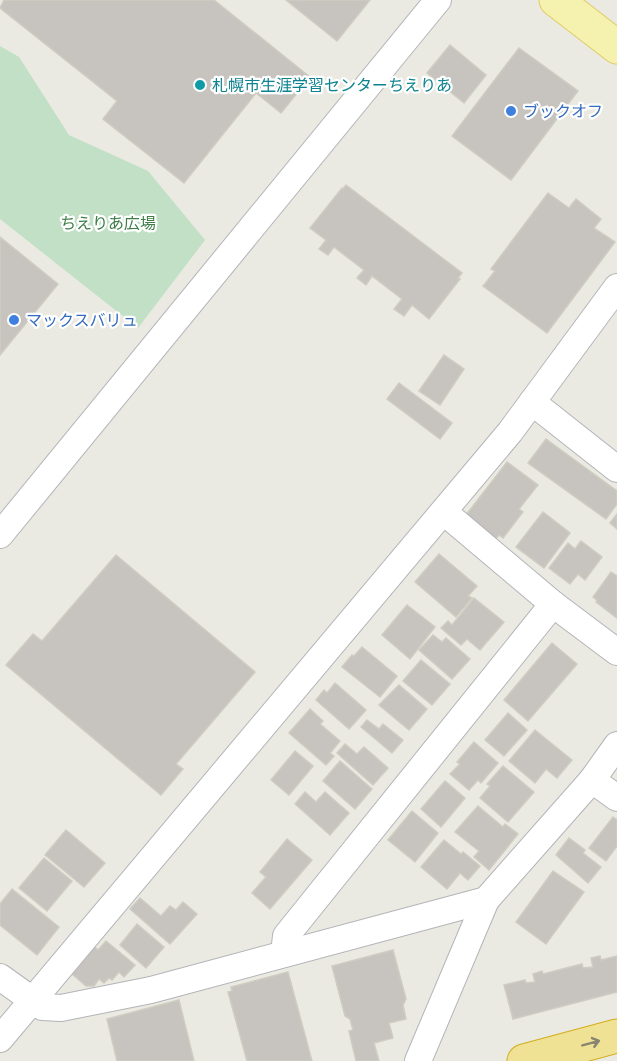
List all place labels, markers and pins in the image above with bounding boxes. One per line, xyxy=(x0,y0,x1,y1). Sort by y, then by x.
place label: 札幌市生涯学習センターちえりあ xyxy=(212,75,452,95)
marker: 札幌市生涯学習センターちえりあ xyxy=(193,78,207,92)
place label: ブックオフ xyxy=(523,101,603,121)
marker: ブックオフ xyxy=(504,104,518,118)
place label: マックスバリュ xyxy=(26,310,138,330)
marker: マックスバリュ xyxy=(7,313,21,327)

